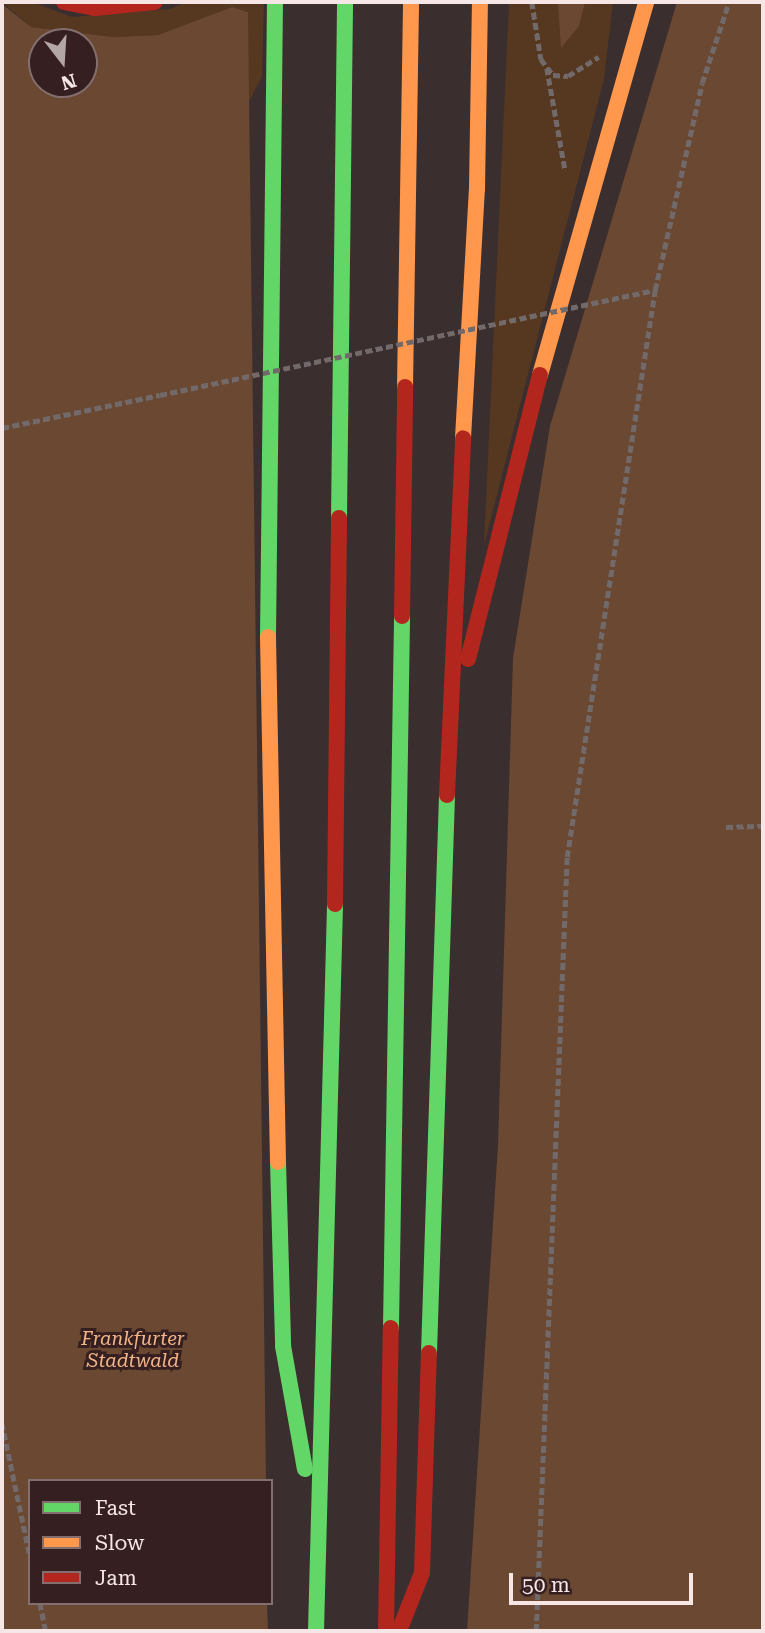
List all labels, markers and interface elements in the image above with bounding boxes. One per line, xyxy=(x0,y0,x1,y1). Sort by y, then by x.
north arrow xyxy=(28,28,98,98)
text: N xyxy=(58,69,79,95)
park label: Frankfurter Stadtwald xyxy=(81,1328,185,1372)
legend xyxy=(28,1479,273,1605)
text: Fast xyxy=(95,1496,136,1520)
text: Slow xyxy=(95,1531,144,1555)
scale bar xyxy=(513,1560,697,1604)
text: Jam xyxy=(95,1566,137,1590)
text: 50 m xyxy=(522,1573,570,1597)

